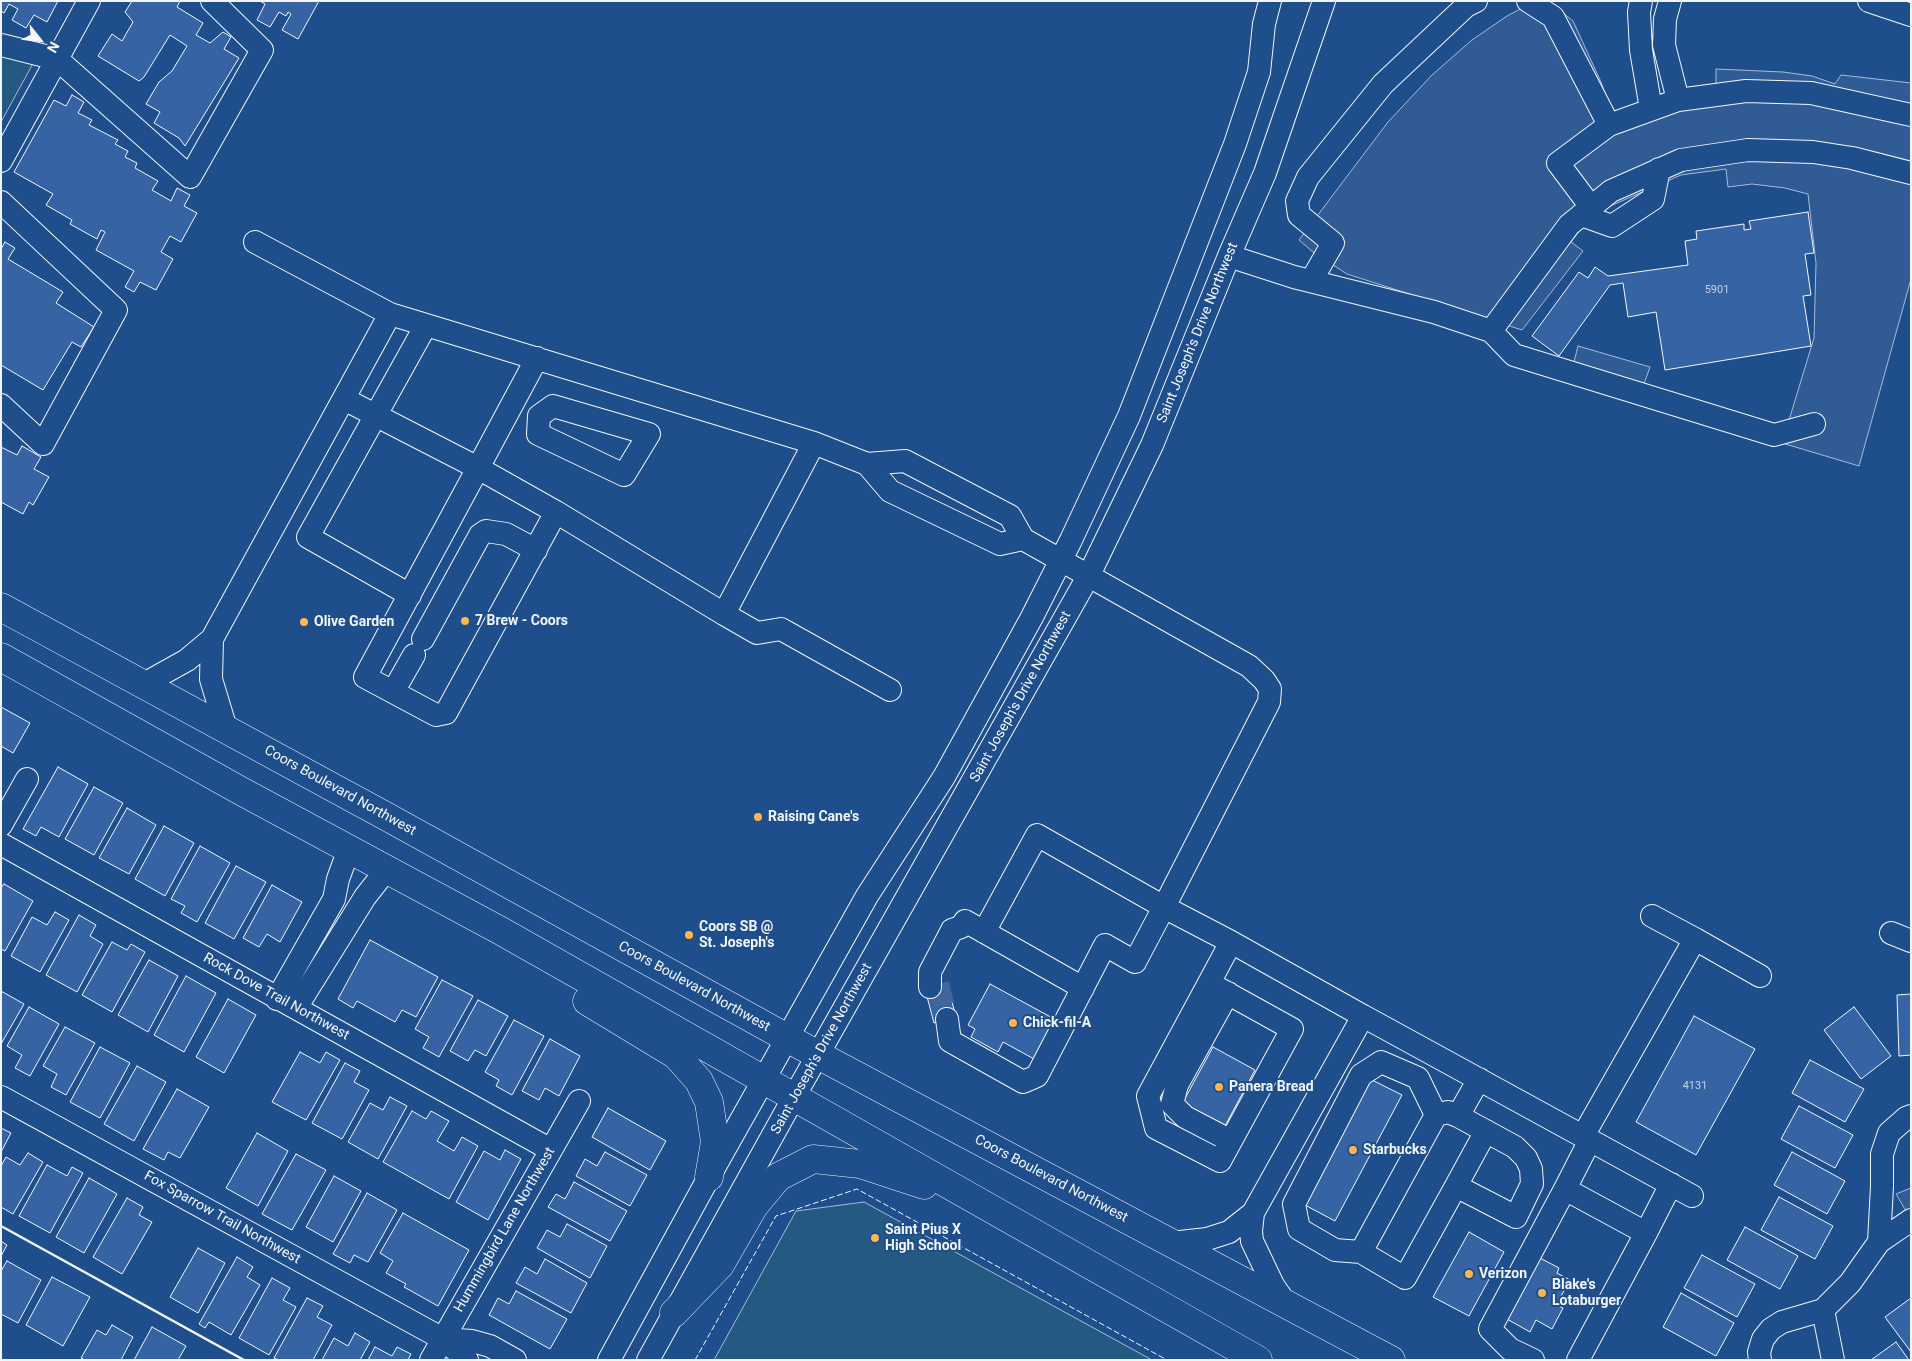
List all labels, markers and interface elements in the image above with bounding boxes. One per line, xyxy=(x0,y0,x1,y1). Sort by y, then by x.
north arrow xyxy=(15,15,65,65)
text: N xyxy=(44,39,63,55)
street label: Saint Joseph's Drive Northwest xyxy=(1154,240,1242,426)
house number: 5901 xyxy=(1705,283,1729,297)
street label: Saint Joseph's Drive Northwest xyxy=(967,609,1075,785)
place label: 7 Brew - Coors xyxy=(475,613,568,629)
place label: Olive Garden xyxy=(314,614,394,630)
marker: 7 Brew - Coors xyxy=(459,615,471,627)
marker: Olive Garden xyxy=(298,616,310,628)
street label: Coors Boulevard Northwest xyxy=(261,742,419,840)
place label: Raising Cane's xyxy=(768,809,859,825)
marker: Raising Cane's xyxy=(752,811,764,823)
place label: Coors SB @ St. Joseph's xyxy=(699,919,774,952)
marker: Coors SB @ St. Joseph's xyxy=(683,929,695,941)
street label: Coors Boulevard Northwest xyxy=(615,938,773,1036)
street label: Rock Dove Trail Northwest xyxy=(200,950,352,1044)
street label: Saint Joseph's Drive Northwest xyxy=(768,961,876,1137)
place label: Chick-fil-A xyxy=(1023,1015,1091,1031)
marker: Chick-fil-A xyxy=(1007,1017,1019,1029)
place label: Panera Bread xyxy=(1229,1079,1314,1095)
house number: 4131 xyxy=(1683,1079,1707,1093)
marker: Panera Bread xyxy=(1213,1081,1225,1093)
street label: Coors Boulevard Northwest xyxy=(972,1131,1130,1227)
place label: Starbucks xyxy=(1363,1142,1427,1158)
marker: Starbucks xyxy=(1347,1144,1359,1156)
street label: Hummingbird Lane Northwest xyxy=(451,1145,559,1315)
street label: Fox Sparrow Trail Northwest xyxy=(141,1168,303,1268)
place label: Saint Pius X High School xyxy=(885,1222,961,1254)
marker: Saint Pius X High School xyxy=(869,1232,881,1244)
place label: Verizon xyxy=(1479,1266,1527,1282)
marker: Verizon xyxy=(1463,1268,1475,1280)
place label: Blake's Lotaburger xyxy=(1552,1277,1621,1310)
marker: Blake's Lotaburger xyxy=(1536,1287,1548,1299)

